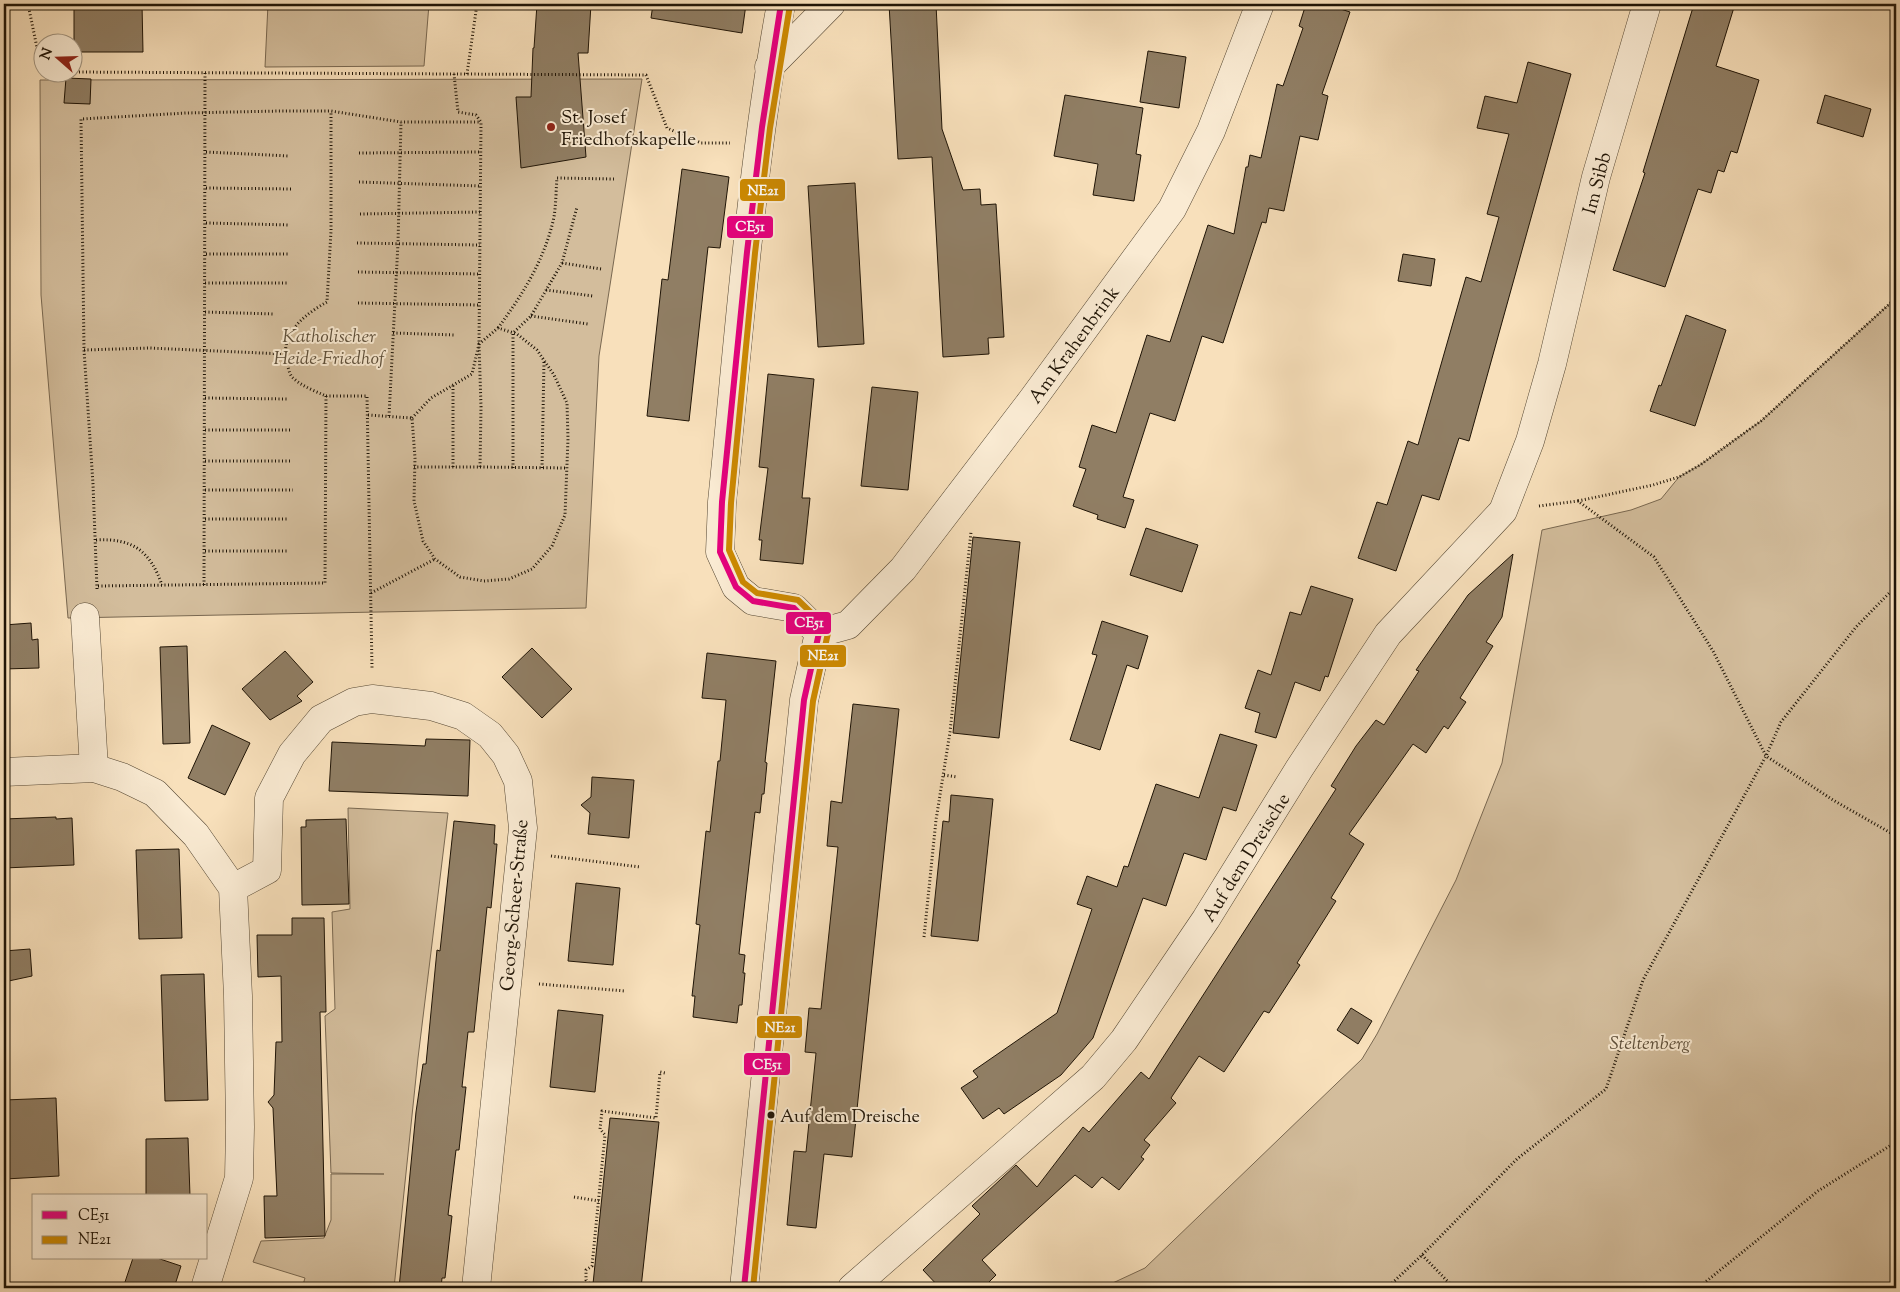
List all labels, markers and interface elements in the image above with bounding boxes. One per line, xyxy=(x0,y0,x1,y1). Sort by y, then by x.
north arrow xyxy=(32,32,82,82)
text: N xyxy=(36,46,59,63)
place label: St. Josef Friedhofskapelle xyxy=(561,105,696,154)
marker: St. Josef Friedhofskapelle xyxy=(545,121,557,133)
street label: Im Sibb xyxy=(1577,150,1620,218)
line badge: NE21 xyxy=(739,178,786,202)
text: NE21 xyxy=(748,182,779,202)
line badge: CE51 xyxy=(726,215,774,239)
text: CE51 xyxy=(735,218,765,238)
street label: Am Krahenbrink xyxy=(1023,280,1127,410)
park label: Katholischer Heide-Friedhof xyxy=(273,324,387,373)
line badge: CE51 xyxy=(785,611,832,635)
text: CE51 xyxy=(794,614,824,634)
line badge: NE21 xyxy=(799,644,847,668)
text: NE21 xyxy=(808,647,839,667)
street label: Auf dem Dreische xyxy=(1197,788,1298,928)
street label: Georg-Scheer-Straße xyxy=(495,818,536,992)
line badge: NE21 xyxy=(756,1015,803,1039)
text: NE21 xyxy=(765,1019,796,1039)
park label: Steltenberg xyxy=(1610,1031,1690,1058)
line badge: CE51 xyxy=(743,1052,791,1076)
text: CE51 xyxy=(752,1056,782,1076)
place label: Auf dem Dreische xyxy=(780,1105,920,1131)
marker: Auf dem Dreische xyxy=(766,1110,776,1120)
legend xyxy=(32,1194,208,1260)
text: CE51 xyxy=(78,1206,109,1227)
text: NE21 xyxy=(78,1230,111,1251)

